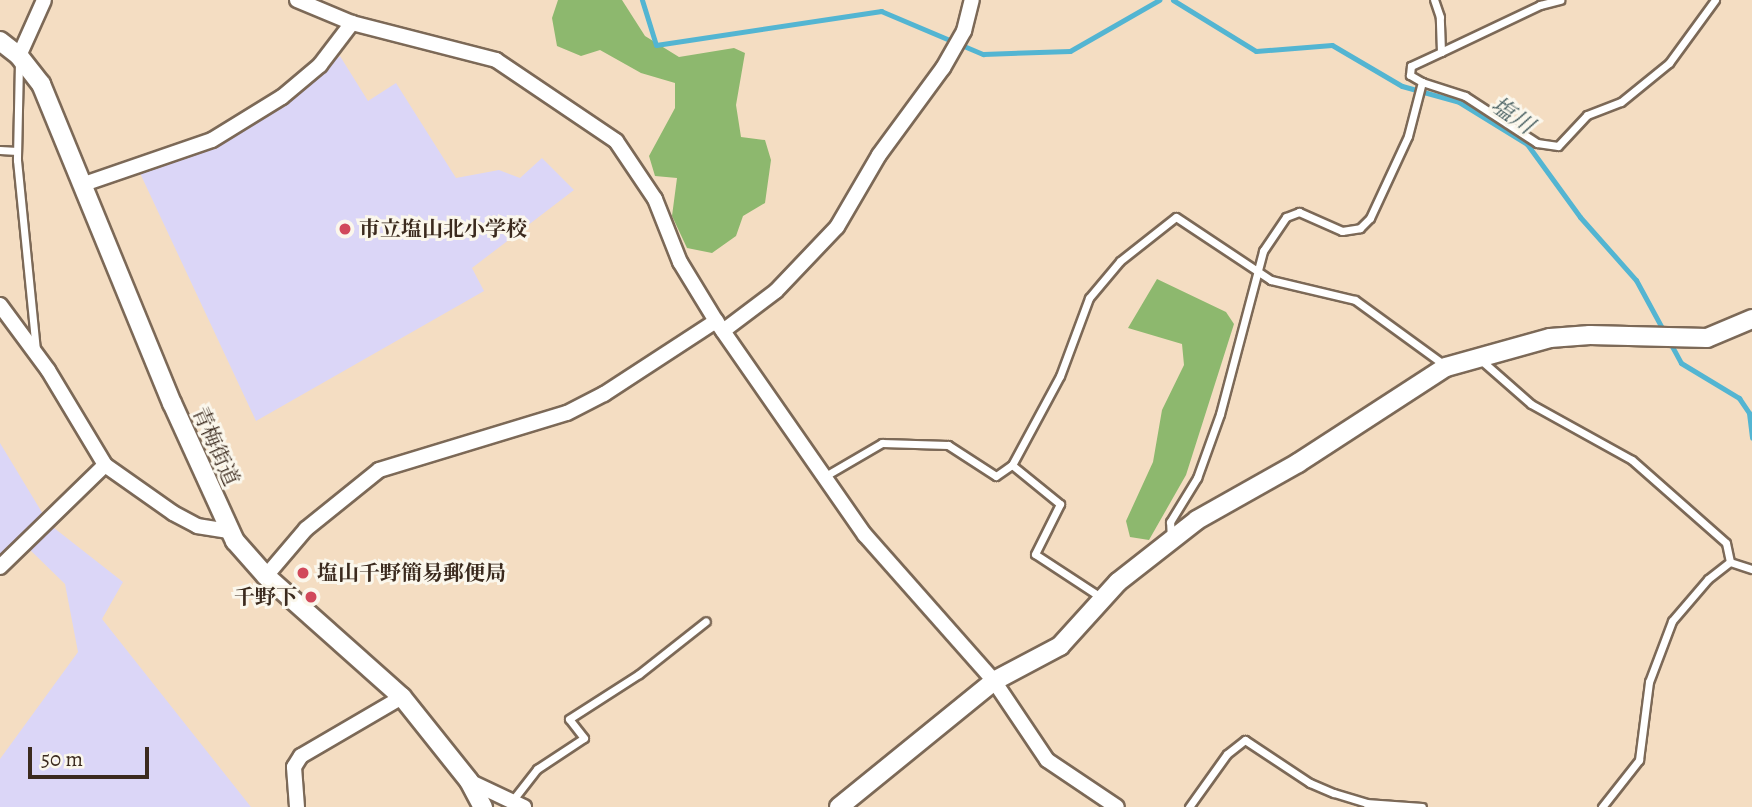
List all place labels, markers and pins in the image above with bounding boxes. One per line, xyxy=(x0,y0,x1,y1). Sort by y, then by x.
place label: 市立塩山北小学校 xyxy=(359,216,527,242)
marker: 市立塩山北小学校 xyxy=(337,221,353,237)
place label: 塩山千野簡易郵便局 xyxy=(317,560,506,586)
marker: 塩山千野簡易郵便局 xyxy=(295,565,311,581)
place label: 千野下 xyxy=(234,584,297,610)
marker: 千野下 xyxy=(303,589,319,605)

